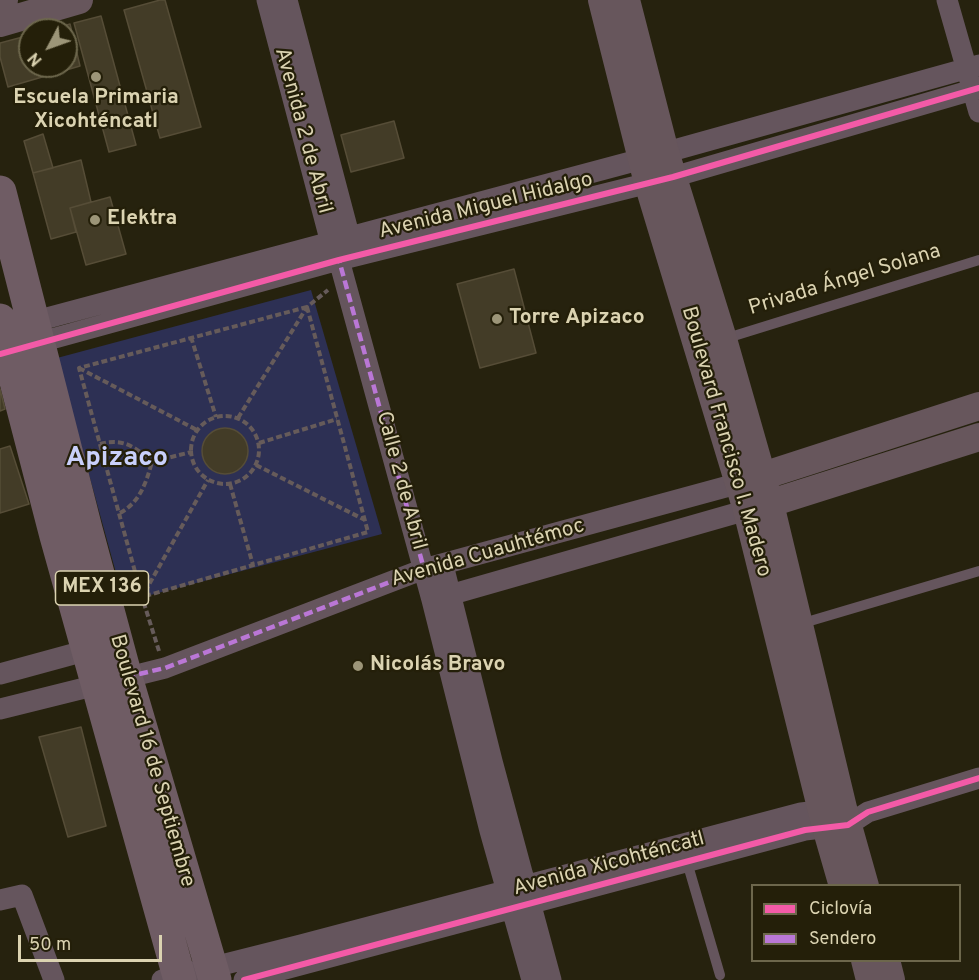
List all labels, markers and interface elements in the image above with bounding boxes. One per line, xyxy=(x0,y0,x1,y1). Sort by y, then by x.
north arrow xyxy=(18,18,78,78)
street label: Avenida 2 de Abril xyxy=(268,45,336,217)
text: N xyxy=(25,48,47,69)
marker: Escuela Primaria Xicohténcatl xyxy=(89,70,103,84)
place label: Escuela Primaria Xicohténcatl xyxy=(13,86,179,136)
street label: Avenida Miguel Hidalgo xyxy=(376,168,596,246)
place label: Elektra xyxy=(107,207,177,233)
marker: Elektra xyxy=(88,213,102,227)
street label: Privada Ángel Solana xyxy=(746,240,944,322)
street label: Boulevard Francisco I. Madero xyxy=(674,304,776,580)
place label: Torre Apizaco xyxy=(509,306,645,332)
marker: Torre Apizaco xyxy=(490,312,504,326)
street label: Calle 2 de Abril xyxy=(369,409,431,553)
district label: Apizaco xyxy=(66,444,168,476)
street label: Avenida Cuauhtémoc xyxy=(388,514,588,594)
road number: MEX 136 xyxy=(56,571,148,605)
street label: Boulevard 16 de Septiembre xyxy=(103,632,199,890)
place label: Nicolás Bravo xyxy=(370,653,506,679)
marker: Nicolás Bravo xyxy=(351,659,365,673)
street label: Avenida Xicohténcatl xyxy=(511,827,707,903)
legend xyxy=(751,884,961,962)
text: Ciclovía xyxy=(809,898,872,921)
scale bar xyxy=(21,923,165,961)
text: Sendero xyxy=(809,928,876,951)
text: 50 m xyxy=(29,934,71,957)

